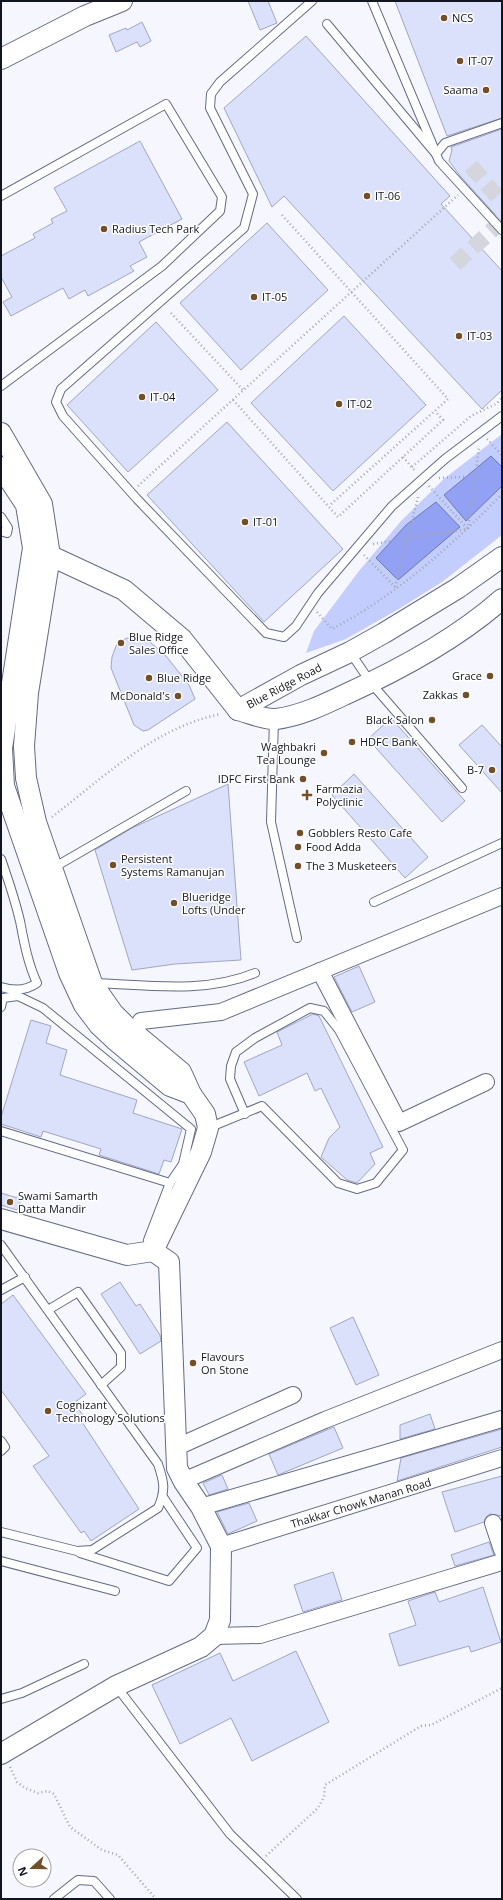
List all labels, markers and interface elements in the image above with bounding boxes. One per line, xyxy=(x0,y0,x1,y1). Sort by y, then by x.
place label: NCS xyxy=(452,10,473,25)
marker: NCS xyxy=(439,13,449,23)
place label: IT-07 xyxy=(468,53,493,68)
marker: IT-07 xyxy=(455,56,465,66)
place label: Saama xyxy=(443,82,478,97)
marker: Saama xyxy=(481,85,491,95)
place label: IT-06 xyxy=(375,188,400,203)
marker: IT-06 xyxy=(362,191,372,201)
place label: Radius Tech Park xyxy=(112,221,200,236)
marker: Radius Tech Park xyxy=(99,224,109,234)
place label: IT-05 xyxy=(262,289,287,304)
marker: IT-05 xyxy=(249,292,259,302)
place label: IT-03 xyxy=(467,328,492,343)
marker: IT-03 xyxy=(454,331,464,341)
place label: IT-04 xyxy=(150,389,176,404)
marker: IT-04 xyxy=(137,392,147,402)
place label: IT-02 xyxy=(347,396,372,411)
marker: IT-02 xyxy=(334,399,344,409)
place label: IT-01 xyxy=(253,514,278,529)
marker: IT-01 xyxy=(240,517,250,527)
place label: Blue Ridge Sales Office xyxy=(129,629,188,657)
marker: Blue Ridge Sales Office xyxy=(116,638,126,648)
street label: Blue Ridge Road xyxy=(244,659,324,712)
place label: Grace xyxy=(452,668,482,683)
place label: Blue Ridge xyxy=(157,670,211,685)
marker: Grace xyxy=(485,671,495,681)
marker: Blue Ridge xyxy=(144,673,154,683)
place label: Zakkas xyxy=(423,687,458,702)
place label: McDonald's xyxy=(110,688,170,703)
marker: Zakkas xyxy=(461,690,471,700)
marker: McDonald's xyxy=(173,691,183,701)
place label: Black Salon xyxy=(366,712,424,727)
marker: Black Salon xyxy=(427,715,437,725)
place label: HDFC Bank xyxy=(360,734,418,749)
marker: HDFC Bank xyxy=(347,737,357,747)
place label: Waghbakri Tea Lounge xyxy=(257,739,316,767)
marker: Waghbakri Tea Lounge xyxy=(319,748,329,758)
place label: B-7 xyxy=(467,762,484,777)
marker: B-7 xyxy=(487,765,497,775)
place label: IDFC First Bank xyxy=(218,771,295,786)
marker: IDFC First Bank xyxy=(298,774,308,784)
place label: Farmazia Polyclinic xyxy=(316,781,363,809)
marker: Farmazia Polyclinic xyxy=(301,789,313,801)
place label: Gobblers Resto Cafe xyxy=(308,825,412,840)
marker: Gobblers Resto Cafe xyxy=(295,828,305,838)
place label: Food Adda xyxy=(306,839,361,854)
marker: Food Adda xyxy=(293,842,303,852)
place label: Persistent Systems Ramanujan xyxy=(121,851,225,879)
place label: The 3 Musketeers xyxy=(306,858,397,873)
marker: Persistent Systems Ramanujan xyxy=(108,860,118,870)
marker: The 3 Musketeers xyxy=(293,861,303,871)
place label: Blueridge Lofts (Under xyxy=(182,889,246,917)
marker: Blueridge Lofts (Under xyxy=(169,898,179,908)
place label: Swami Samarth Datta Mandir xyxy=(18,1188,98,1216)
marker: Swami Samarth Datta Mandir xyxy=(5,1197,15,1207)
place label: Flavours On Stone xyxy=(201,1349,249,1377)
marker: Flavours On Stone xyxy=(188,1358,198,1368)
place label: Cognizant Technology Solutions xyxy=(56,1397,165,1425)
marker: Cognizant Technology Solutions xyxy=(43,1406,53,1416)
street label: Thakkar Chowk Manan Road xyxy=(289,1474,433,1531)
north arrow xyxy=(12,1848,52,1888)
text: N xyxy=(14,1865,31,1879)

